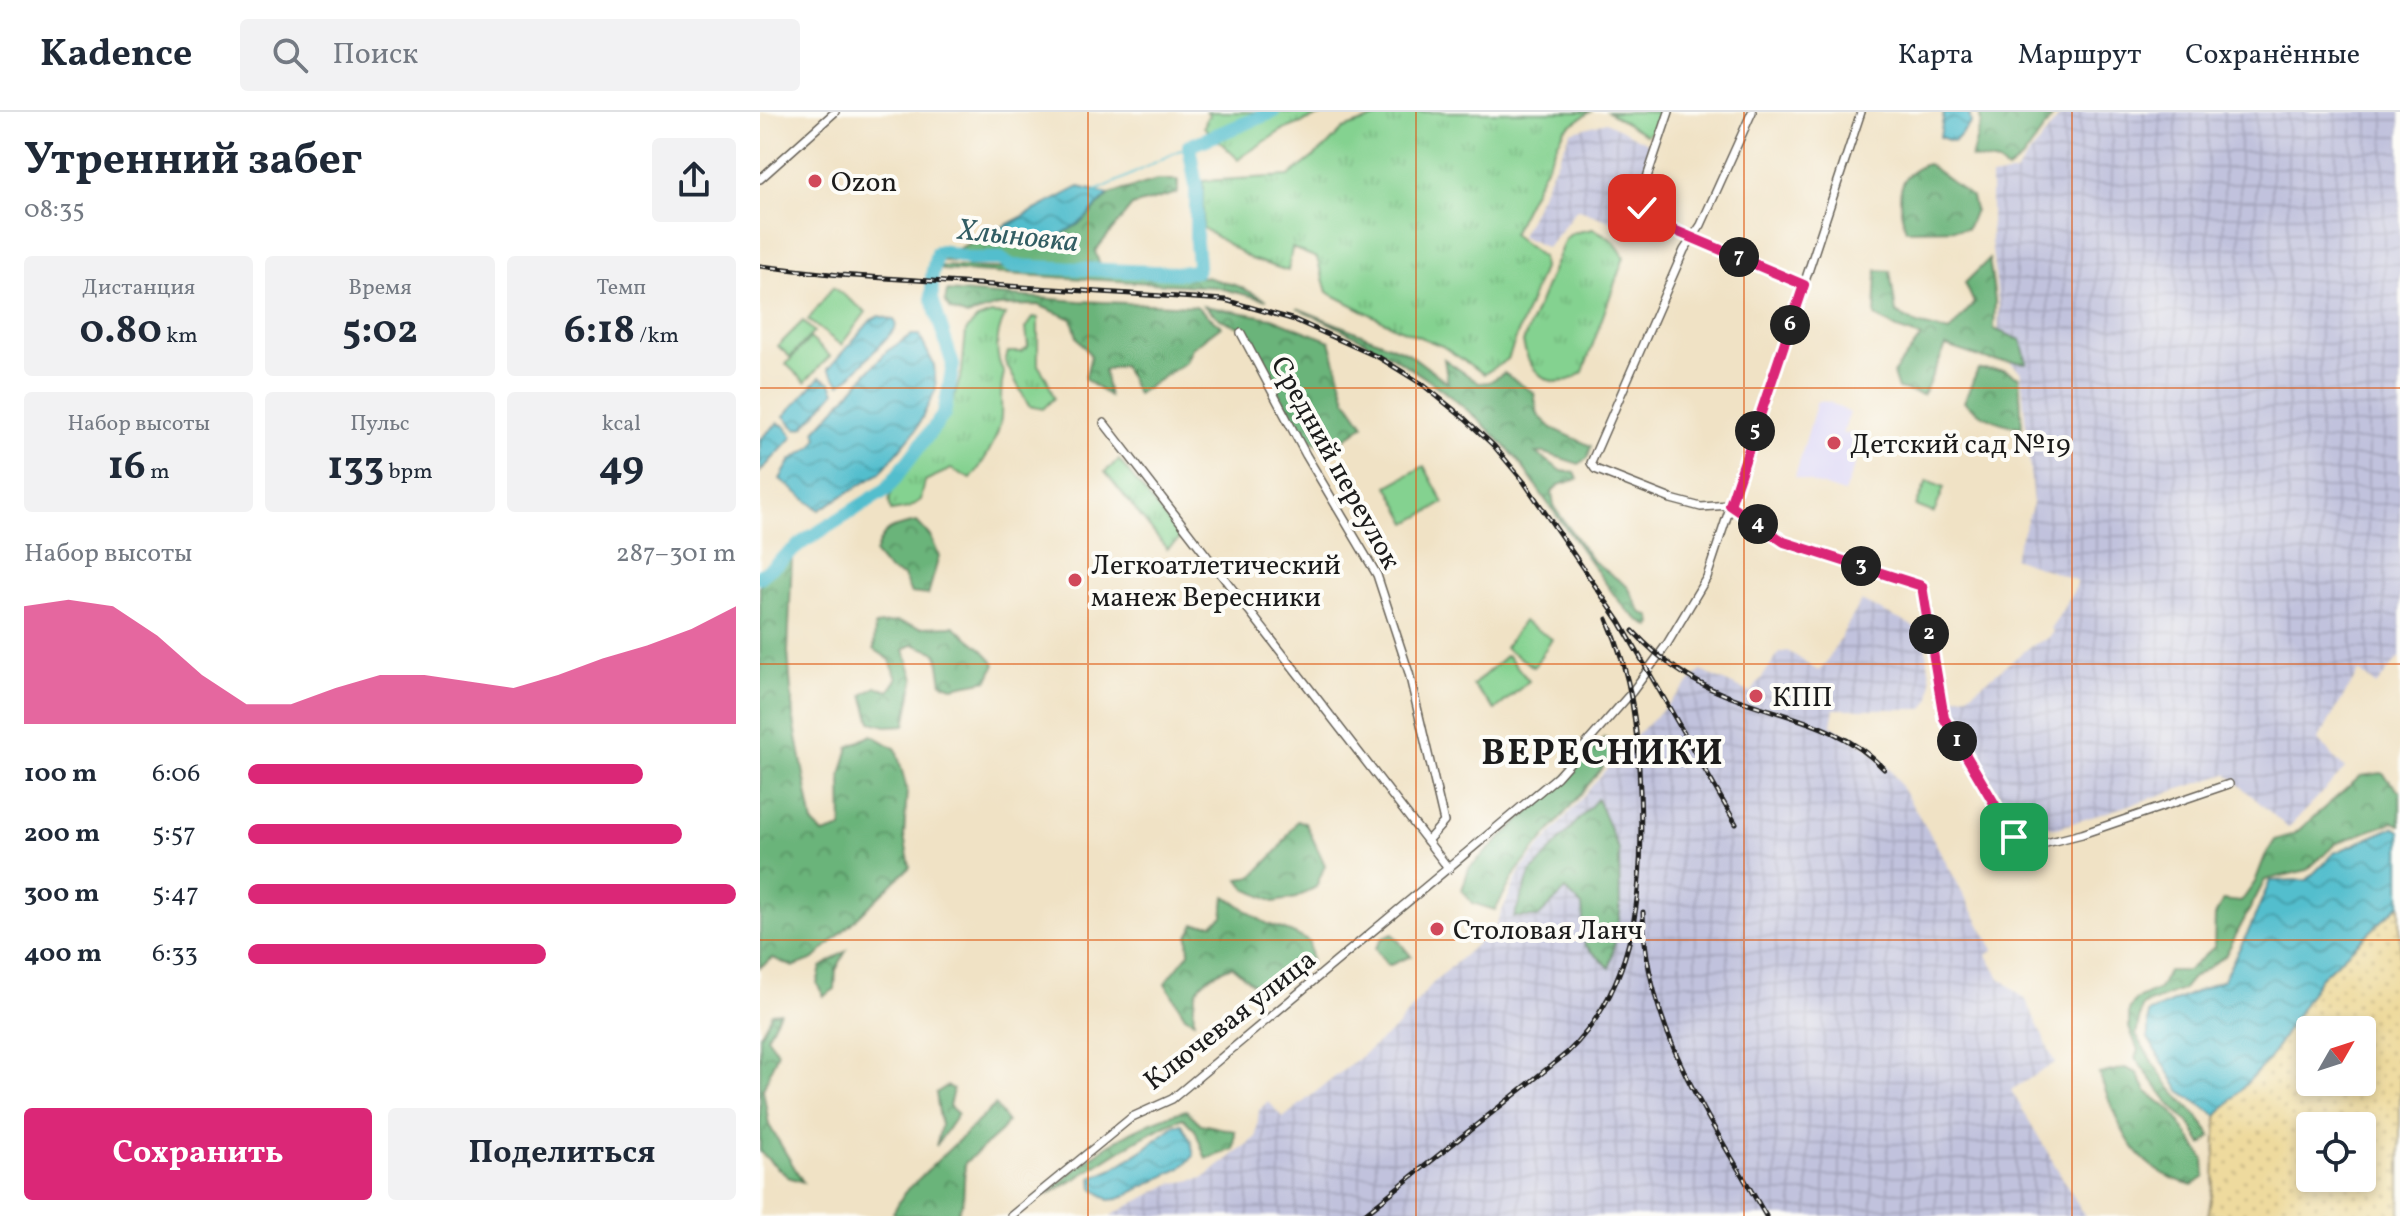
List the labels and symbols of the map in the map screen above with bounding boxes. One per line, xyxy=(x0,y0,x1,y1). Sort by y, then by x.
place label: Ozon xyxy=(831,164,897,203)
marker: Ozon xyxy=(806,172,824,190)
pin xyxy=(1608,174,1676,242)
water label: Хлыновка xyxy=(954,210,1081,264)
pin: 7 xyxy=(1719,237,1759,277)
pin: 6 xyxy=(1770,305,1810,345)
street label: Средний переулок xyxy=(1260,350,1410,577)
pin: 5 xyxy=(1735,411,1775,451)
place label: Детский сад №19 xyxy=(1850,426,2071,465)
marker: Детский сад №19 xyxy=(1825,434,1843,452)
pin: 4 xyxy=(1738,504,1778,544)
pin: 3 xyxy=(1841,546,1881,586)
place label: Легкоатлетический манеж Вересники xyxy=(1091,547,1341,618)
marker: Легкоатлетический манеж Вересники xyxy=(1066,571,1084,589)
pin: 2 xyxy=(1909,614,1949,654)
place label: КПП xyxy=(1772,679,1833,718)
marker: КПП xyxy=(1747,687,1765,705)
pin: 1 xyxy=(1937,721,1977,761)
district label: ВЕРЕСНИКИ xyxy=(1481,730,1725,780)
pin xyxy=(1980,803,2048,871)
place label: Столовая Ланч xyxy=(1453,912,1643,951)
marker: Столовая Ланч xyxy=(1428,920,1446,938)
street label: Ключевая улица xyxy=(1136,941,1325,1101)
north arrow xyxy=(2296,1016,2376,1096)

